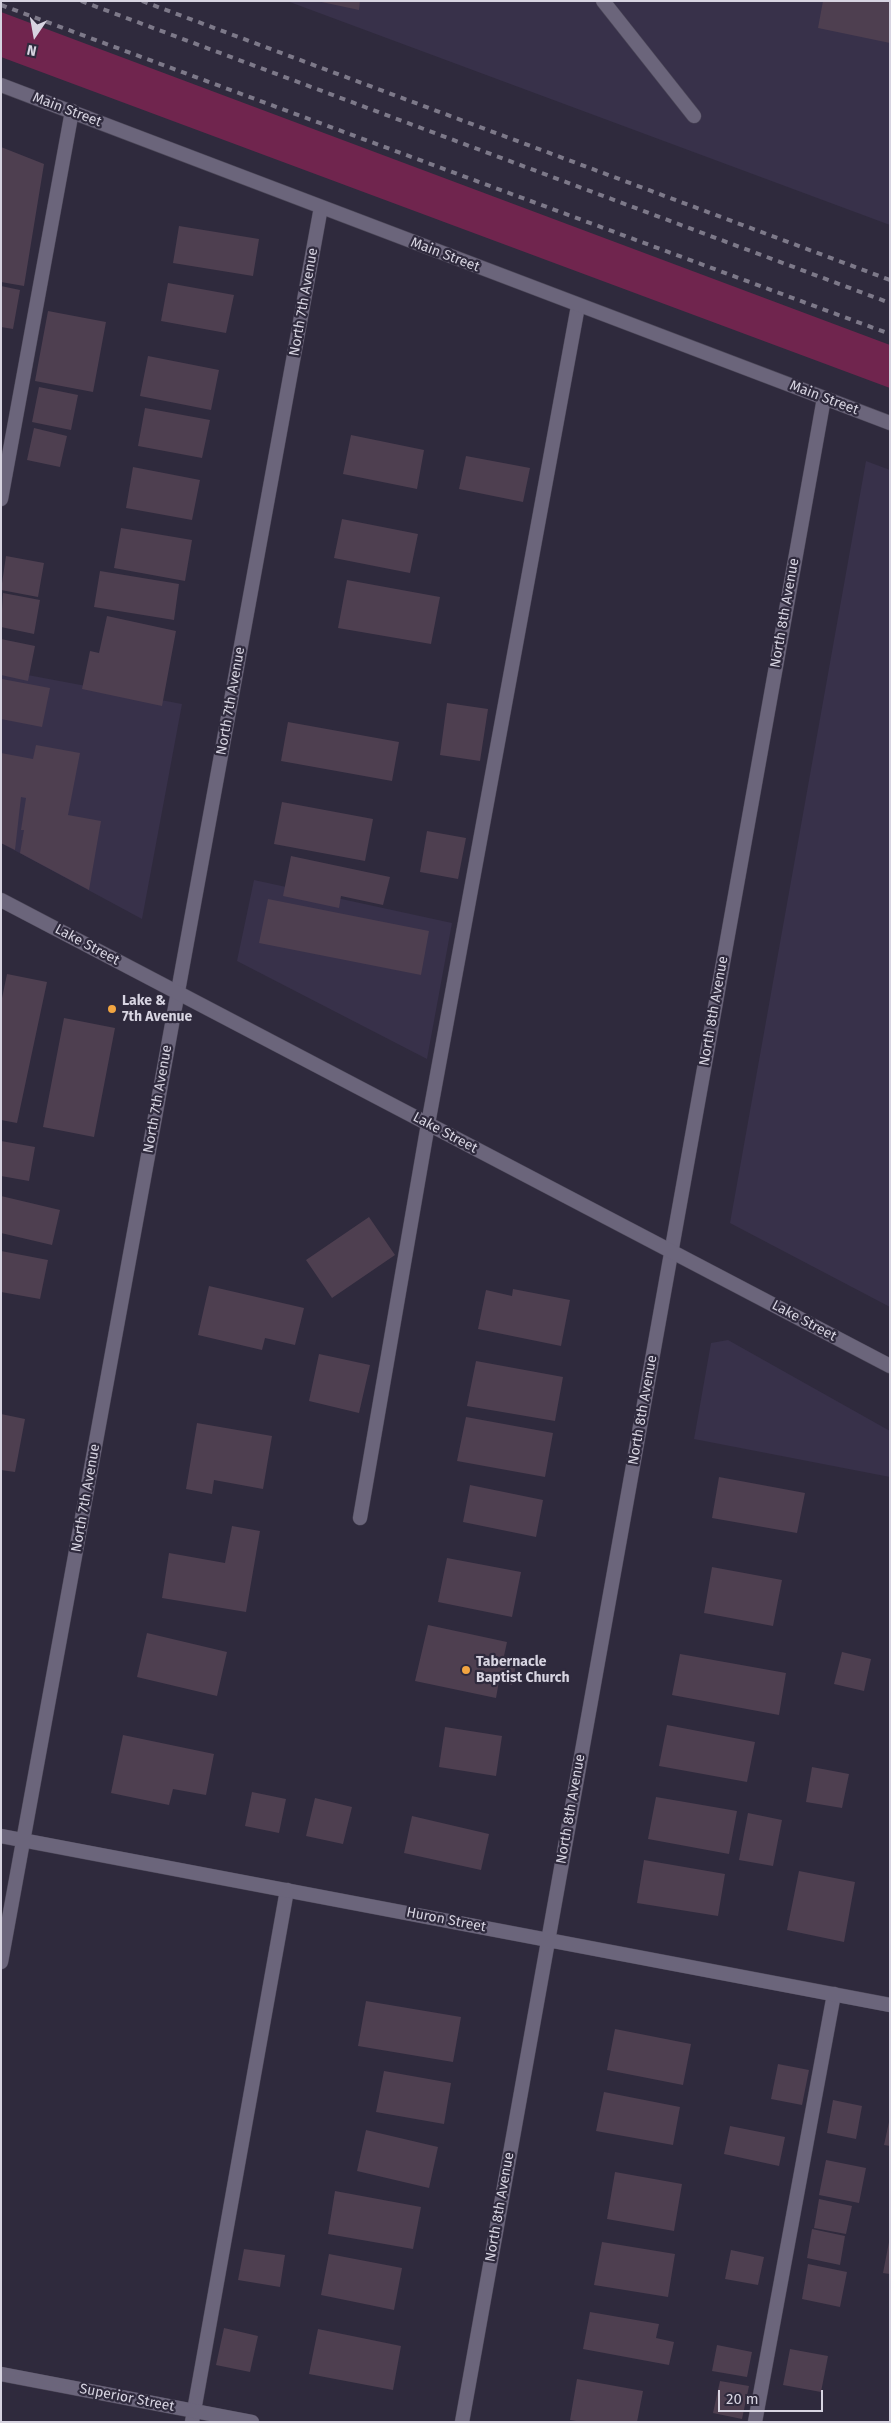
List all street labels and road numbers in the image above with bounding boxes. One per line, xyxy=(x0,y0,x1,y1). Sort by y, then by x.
street label: Main Street xyxy=(30,89,104,131)
street label: Main Street xyxy=(408,234,482,276)
street label: North 7th Avenue xyxy=(286,246,322,358)
street label: Main Street xyxy=(787,377,861,419)
street label: North 8th Avenue xyxy=(767,557,803,669)
street label: North 7th Avenue xyxy=(213,645,249,757)
street label: Lake Street xyxy=(52,921,122,969)
street label: North 8th Avenue xyxy=(696,955,732,1067)
street label: North 7th Avenue xyxy=(140,1043,176,1155)
street label: Lake Street xyxy=(410,1109,480,1157)
street label: Lake Street xyxy=(769,1297,839,1345)
street label: North 8th Avenue xyxy=(625,1354,661,1466)
street label: North 7th Avenue xyxy=(68,1442,104,1554)
street label: North 8th Avenue xyxy=(553,1753,589,1865)
street label: Huron Street xyxy=(405,1904,487,1936)
street label: North 8th Avenue xyxy=(482,2151,518,2263)
street label: Superior Street xyxy=(78,2381,176,2415)

